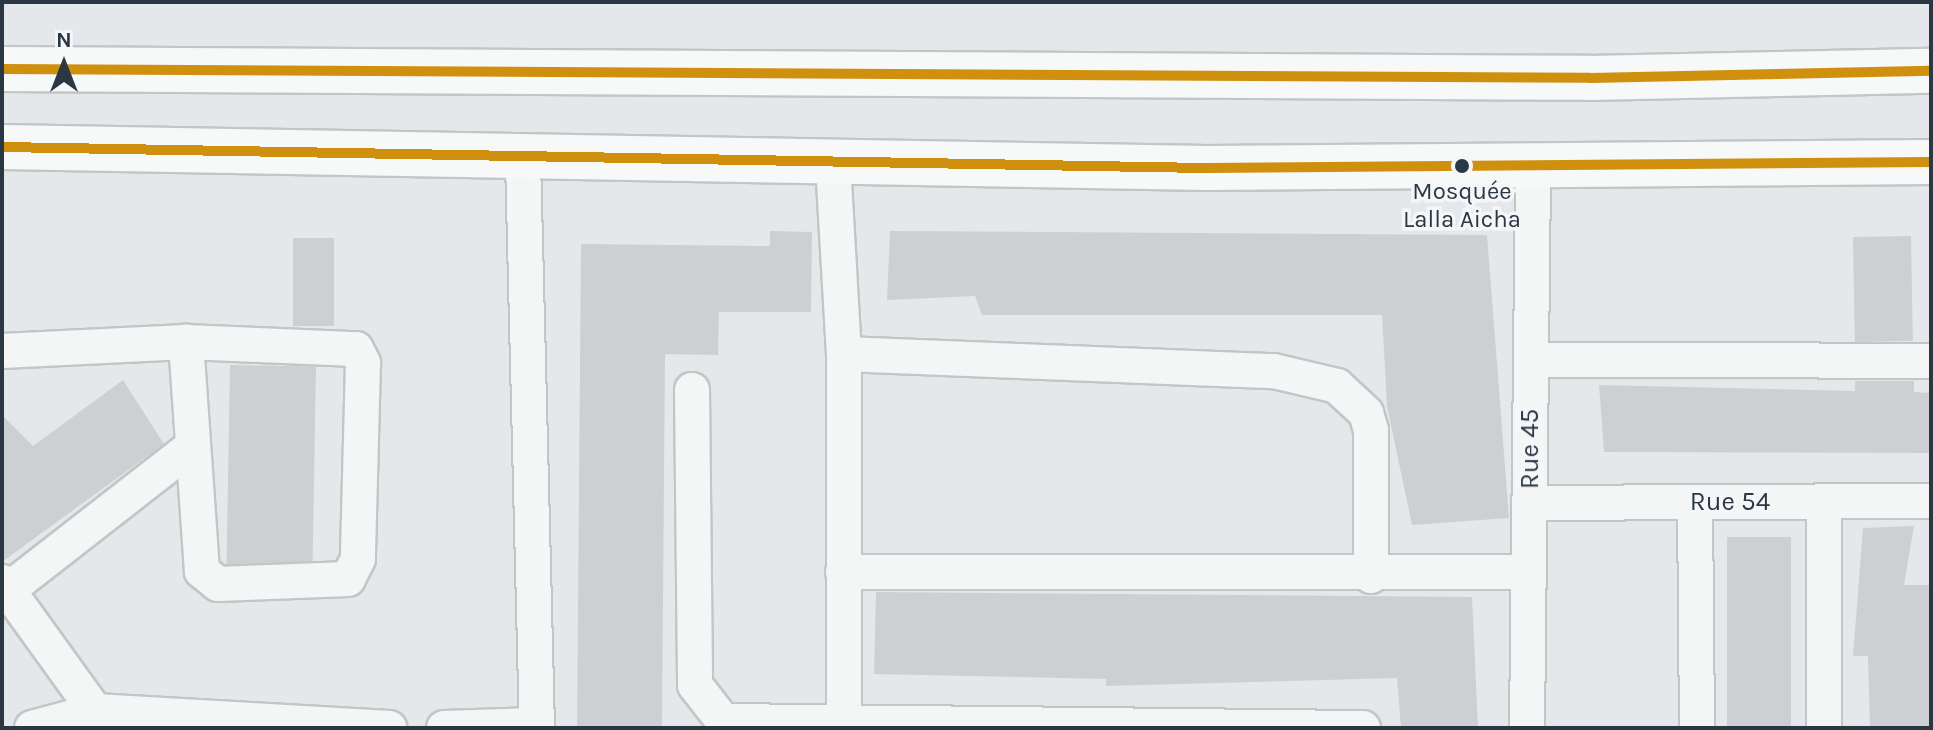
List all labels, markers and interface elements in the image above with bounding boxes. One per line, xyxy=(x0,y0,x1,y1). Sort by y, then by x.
north arrow xyxy=(24,24,104,104)
text: N xyxy=(56,27,72,53)
marker: Mosquée Lalla Aicha xyxy=(1454,158,1470,174)
place label: Mosquée Lalla Aicha xyxy=(1403,178,1521,234)
street label: Rue 45 xyxy=(1514,409,1546,489)
street label: Rue 54 xyxy=(1690,486,1770,518)

